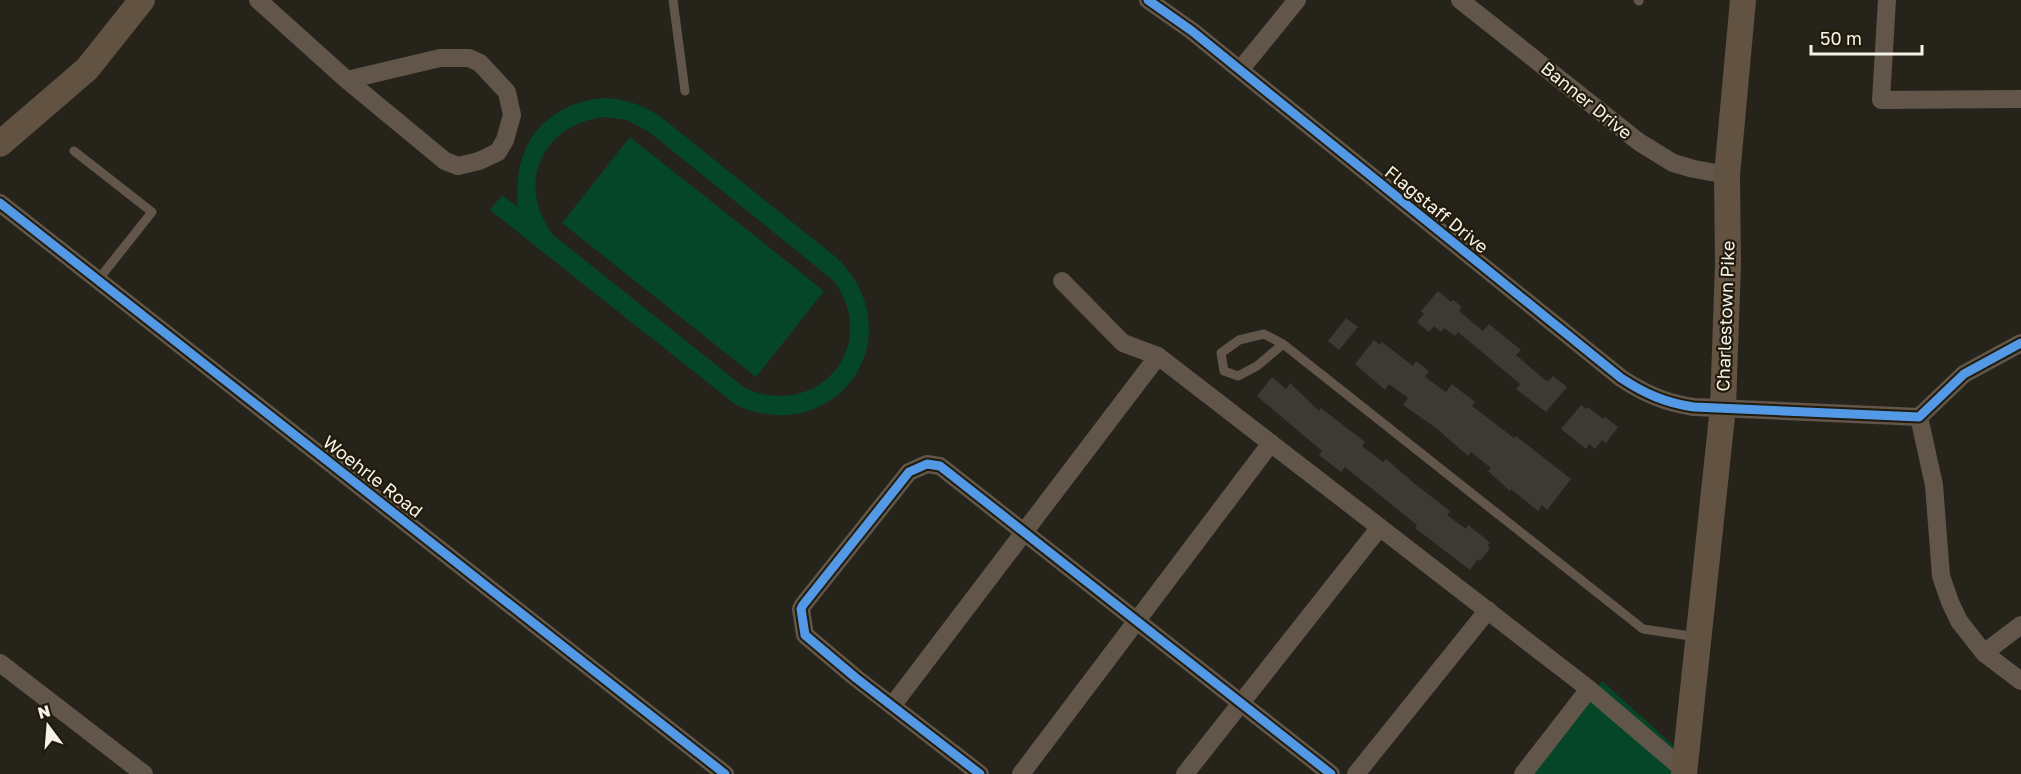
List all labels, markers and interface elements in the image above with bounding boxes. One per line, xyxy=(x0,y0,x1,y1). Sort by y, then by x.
scale bar xyxy=(1811,18,1922,56)
text: 50 m xyxy=(1820,27,1862,49)
street label: Banner Drive xyxy=(1537,57,1637,143)
street label: Flagstaff Drive xyxy=(1381,160,1493,258)
street label: Charlestown Pike xyxy=(1711,240,1739,392)
street label: Woehrle Road xyxy=(319,430,427,522)
north arrow xyxy=(18,696,78,756)
text: N xyxy=(35,700,52,723)

